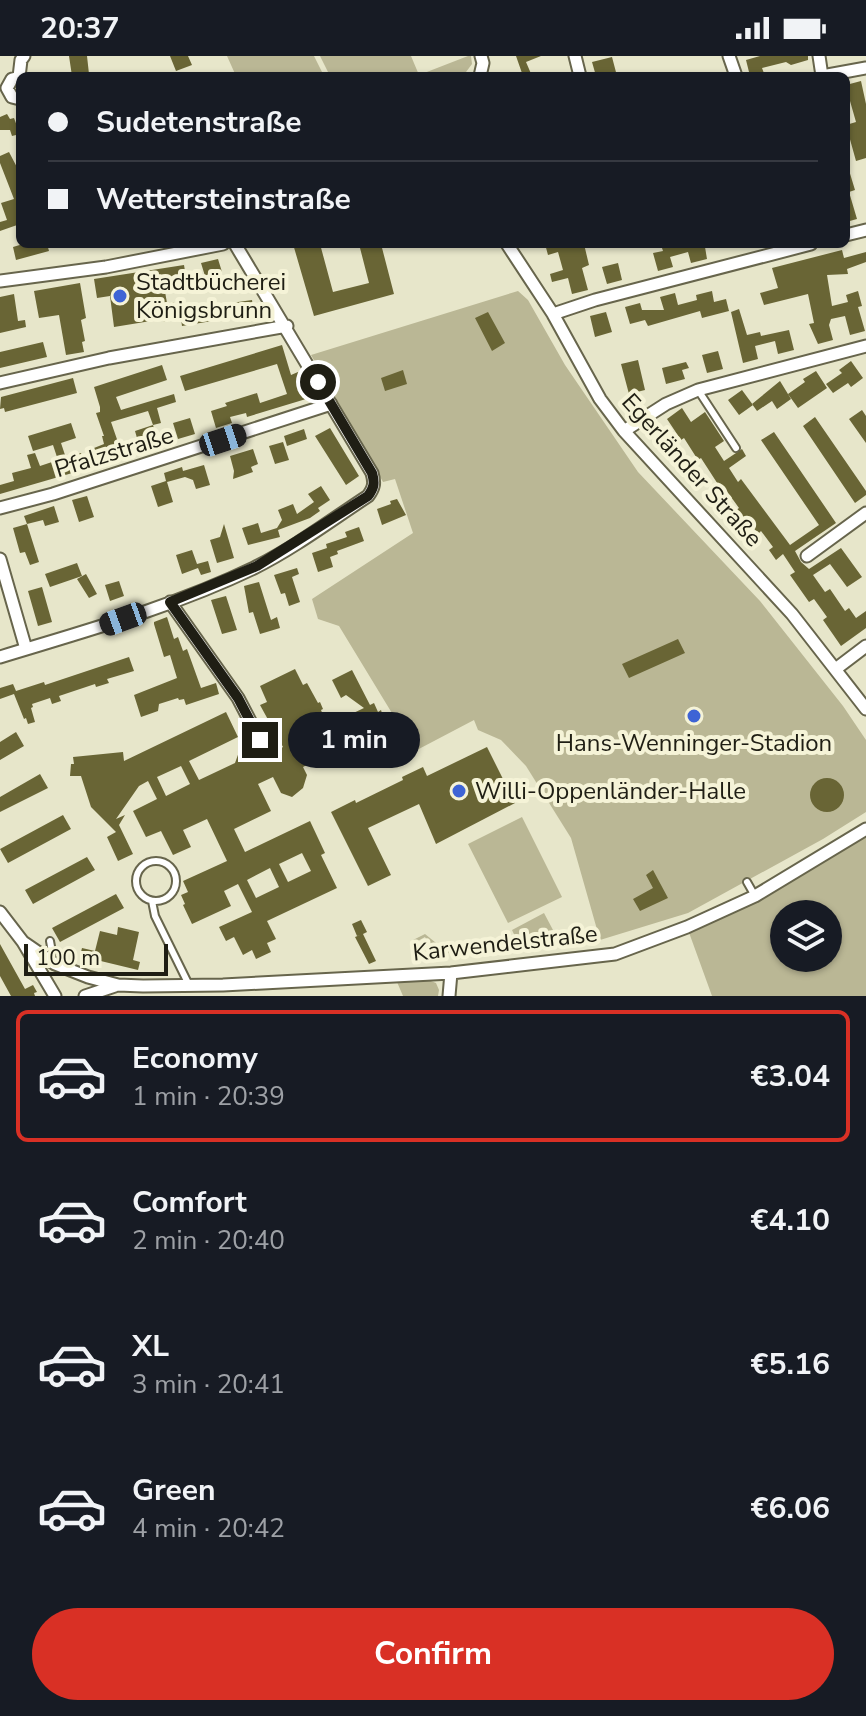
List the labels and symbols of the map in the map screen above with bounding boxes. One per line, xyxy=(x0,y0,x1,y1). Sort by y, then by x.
place label: Stadtbücherei Königsbrunn xyxy=(136,266,286,326)
marker: Stadtbücherei Königsbrunn xyxy=(111,287,129,305)
route start xyxy=(300,364,336,400)
street label: Egerländer Straße xyxy=(614,386,770,554)
street label: Pfalzstraße xyxy=(51,419,177,485)
car xyxy=(196,421,250,459)
car xyxy=(96,600,150,638)
marker: Hans-Wenninger-Stadion xyxy=(685,707,703,725)
callout: 1 min xyxy=(288,712,420,768)
route end xyxy=(242,722,278,758)
place label: Hans-Wenninger-Stadion xyxy=(556,727,832,759)
place label: Willi-Oppenländer-Halle xyxy=(475,775,746,807)
marker: Willi-Oppenländer-Halle xyxy=(450,782,468,800)
street label: Karwendelstraße xyxy=(411,917,599,969)
scale bar xyxy=(24,940,168,976)

